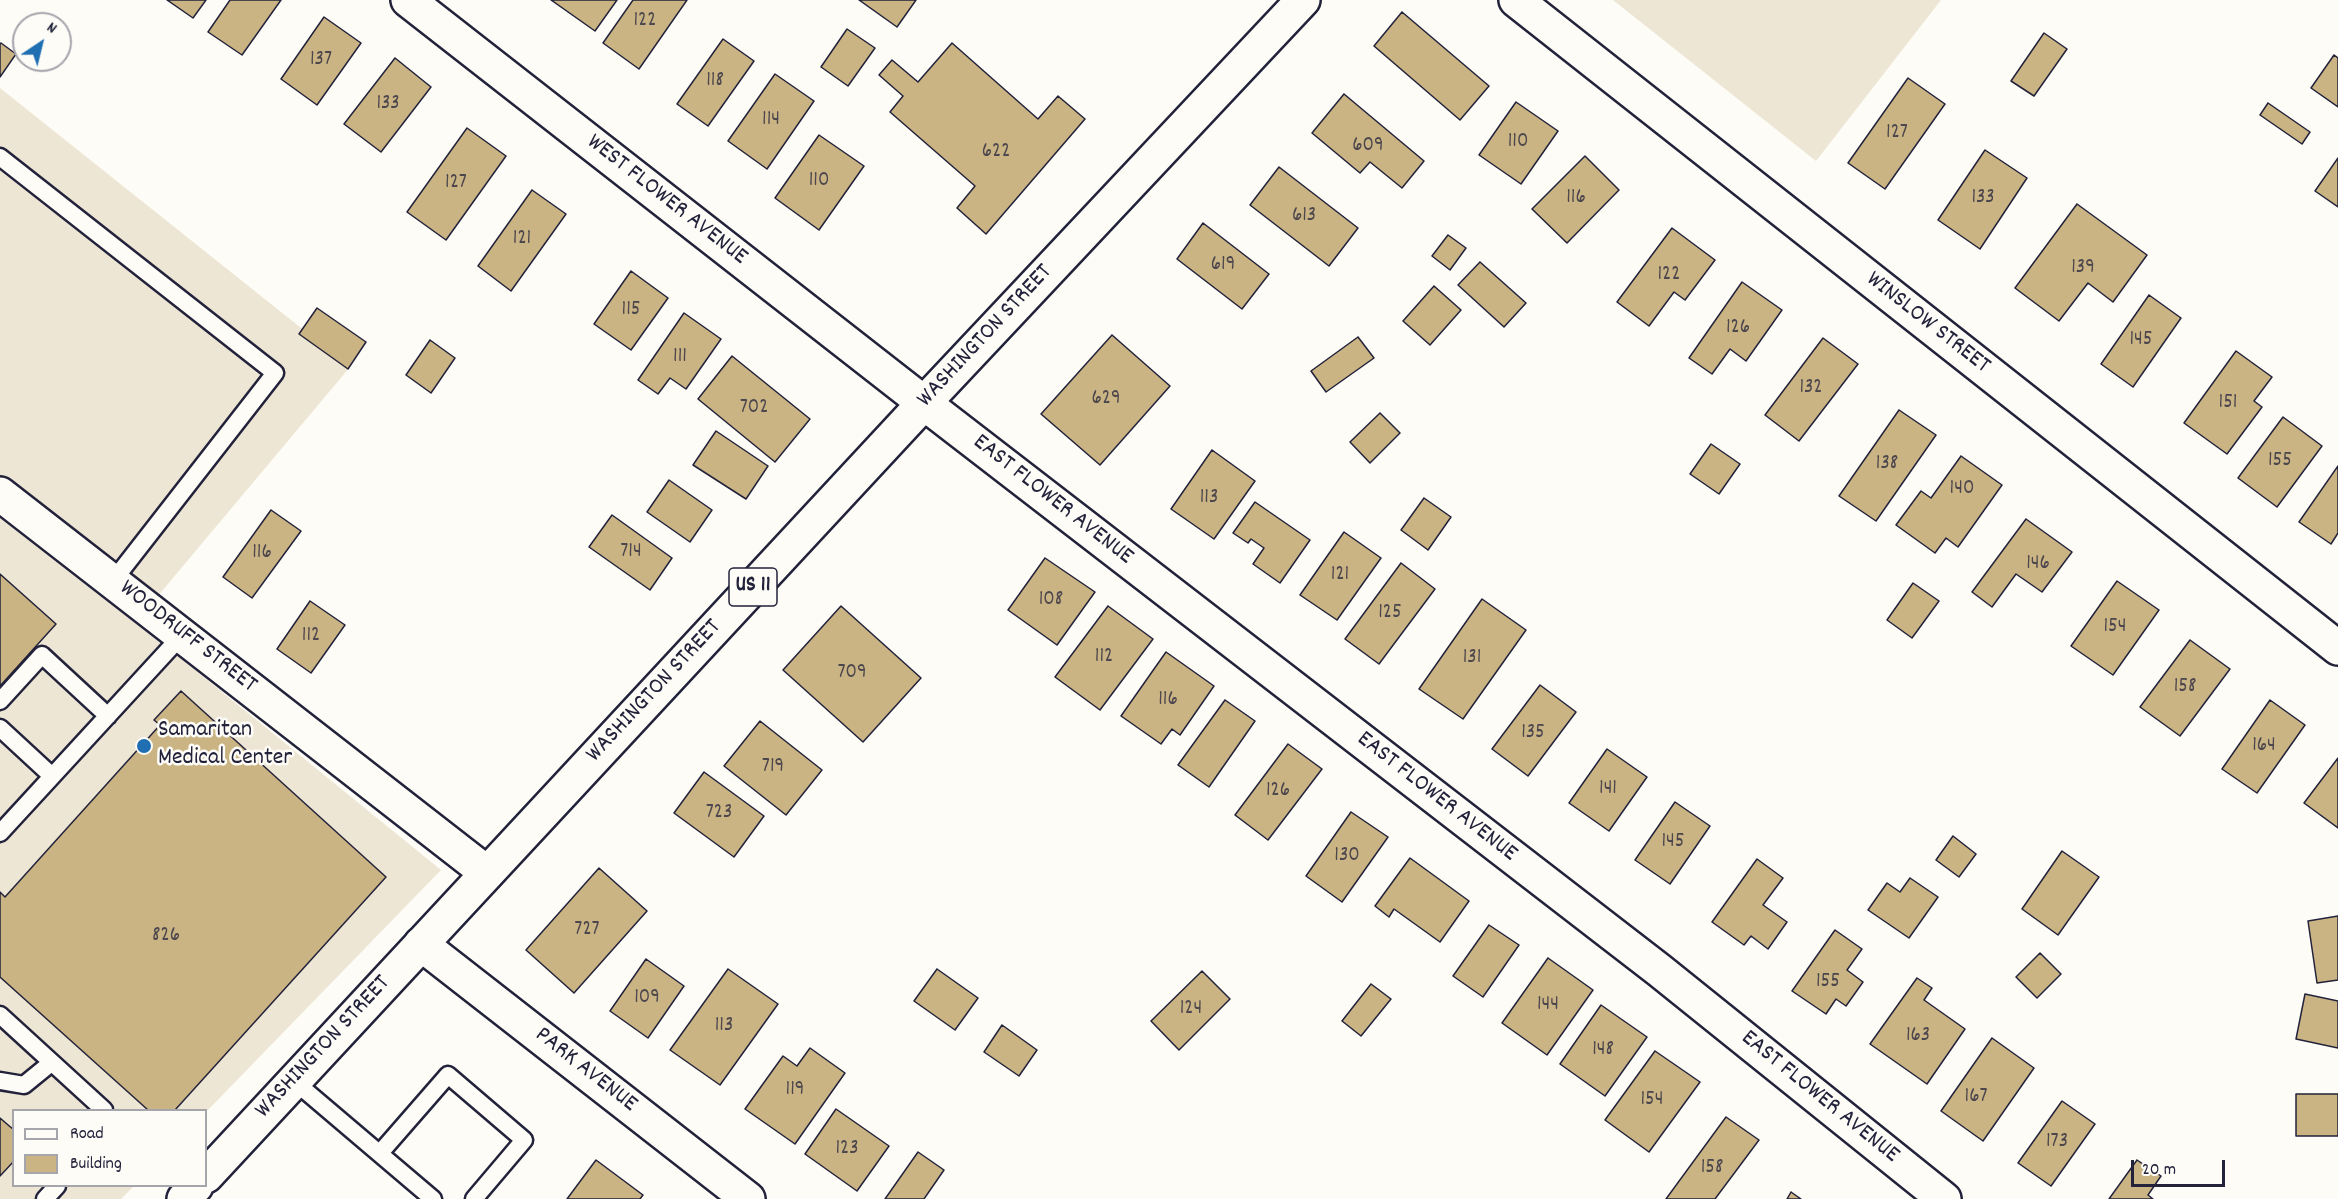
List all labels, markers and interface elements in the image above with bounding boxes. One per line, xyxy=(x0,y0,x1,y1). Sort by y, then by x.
house number: 122 xyxy=(634,9,656,35)
north arrow xyxy=(12,12,72,72)
text: N xyxy=(42,17,61,40)
house number: 137 xyxy=(310,48,332,74)
house number: 118 xyxy=(706,69,724,95)
house number: 133 xyxy=(376,92,400,118)
house number: 114 xyxy=(762,108,780,134)
house number: 127 xyxy=(1886,121,1908,147)
street label: WEST FLOWER AVENUE xyxy=(580,129,752,273)
house number: 110 xyxy=(1508,130,1528,156)
house number: 609 xyxy=(1352,134,1384,160)
house number: 622 xyxy=(982,140,1010,166)
house number: 110 xyxy=(809,169,829,195)
house number: 127 xyxy=(445,171,467,197)
house number: 116 xyxy=(1566,186,1586,212)
house number: 133 xyxy=(1971,186,1995,212)
house number: 613 xyxy=(1292,204,1316,230)
house number: 121 xyxy=(513,227,531,253)
house number: 619 xyxy=(1211,253,1235,279)
house number: 139 xyxy=(2071,256,2095,282)
street label: WASHINGTON STREET xyxy=(912,259,1060,415)
house number: 122 xyxy=(1658,263,1680,289)
street label: WINSLOW STREET xyxy=(1859,267,1995,381)
house number: 115 xyxy=(622,298,640,324)
house number: 126 xyxy=(1726,316,1750,342)
house number: 145 xyxy=(2129,328,2153,354)
house number: 111 xyxy=(673,345,687,371)
house number: 132 xyxy=(1799,376,1823,402)
house number: 629 xyxy=(1091,387,1121,413)
house number: 151 xyxy=(2219,391,2237,417)
house number: 702 xyxy=(740,396,768,422)
street label: EAST FLOWER AVENUE xyxy=(966,429,1138,573)
house number: 155 xyxy=(2268,449,2292,475)
house number: 138 xyxy=(1876,452,1898,478)
house number: 140 xyxy=(1950,477,1974,503)
house number: 113 xyxy=(1200,486,1218,512)
house number: 714 xyxy=(620,540,642,566)
house number: 116 xyxy=(252,541,272,567)
house number: 146 xyxy=(2026,552,2050,578)
house number: 121 xyxy=(1331,563,1349,589)
road number: US 11 xyxy=(729,568,777,606)
street label: WOODRUFF STREET xyxy=(112,575,262,701)
house number: 108 xyxy=(1039,588,1063,614)
house number: 125 xyxy=(1378,601,1402,627)
street label: WASHINGTON STREET xyxy=(581,614,729,770)
house number: 154 xyxy=(2103,615,2127,641)
house number: 112 xyxy=(302,624,320,650)
house number: 112 xyxy=(1095,645,1113,671)
house number: 131 xyxy=(1463,646,1481,672)
house number: 709 xyxy=(837,661,867,687)
house number: 158 xyxy=(2174,675,2196,701)
house number: 116 xyxy=(1158,688,1178,714)
place label: Samaritan Medical Center xyxy=(158,718,292,774)
house number: 135 xyxy=(1521,721,1545,747)
street label: EAST FLOWER AVENUE xyxy=(1350,726,1522,870)
house number: 164 xyxy=(2252,734,2276,760)
marker: Samaritan Medical Center xyxy=(135,737,153,755)
house number: 719 xyxy=(762,755,784,781)
house number: 141 xyxy=(1599,777,1617,803)
house number: 126 xyxy=(1266,779,1290,805)
house number: 723 xyxy=(706,801,732,827)
house number: 145 xyxy=(1661,830,1685,856)
house number: 130 xyxy=(1334,844,1360,870)
house number: 727 xyxy=(574,918,600,944)
house number: 826 xyxy=(152,924,180,950)
street label: WASHINGTON STREET xyxy=(250,970,398,1126)
house number: 155 xyxy=(1816,970,1840,996)
house number: 109 xyxy=(634,986,660,1012)
house number: 144 xyxy=(1537,993,1559,1019)
house number: 124 xyxy=(1180,997,1202,1023)
house number: 113 xyxy=(715,1014,733,1040)
street label: PARK AVENUE xyxy=(528,1022,642,1120)
house number: 163 xyxy=(1906,1024,1930,1050)
street label: EAST FLOWER AVENUE xyxy=(1734,1025,1904,1171)
house number: 148 xyxy=(1592,1038,1614,1064)
house number: 119 xyxy=(786,1078,804,1104)
house number: 167 xyxy=(1965,1085,1987,1111)
house number: 154 xyxy=(1640,1088,1664,1114)
legend xyxy=(12,1109,207,1187)
text: Road xyxy=(70,1122,104,1147)
house number: 173 xyxy=(2046,1130,2068,1156)
house number: 123 xyxy=(835,1137,859,1163)
scale bar xyxy=(2134,1148,2228,1186)
text: Building xyxy=(70,1152,122,1177)
house number: 158 xyxy=(1701,1156,1723,1182)
text: 20 m xyxy=(2142,1158,2176,1183)

